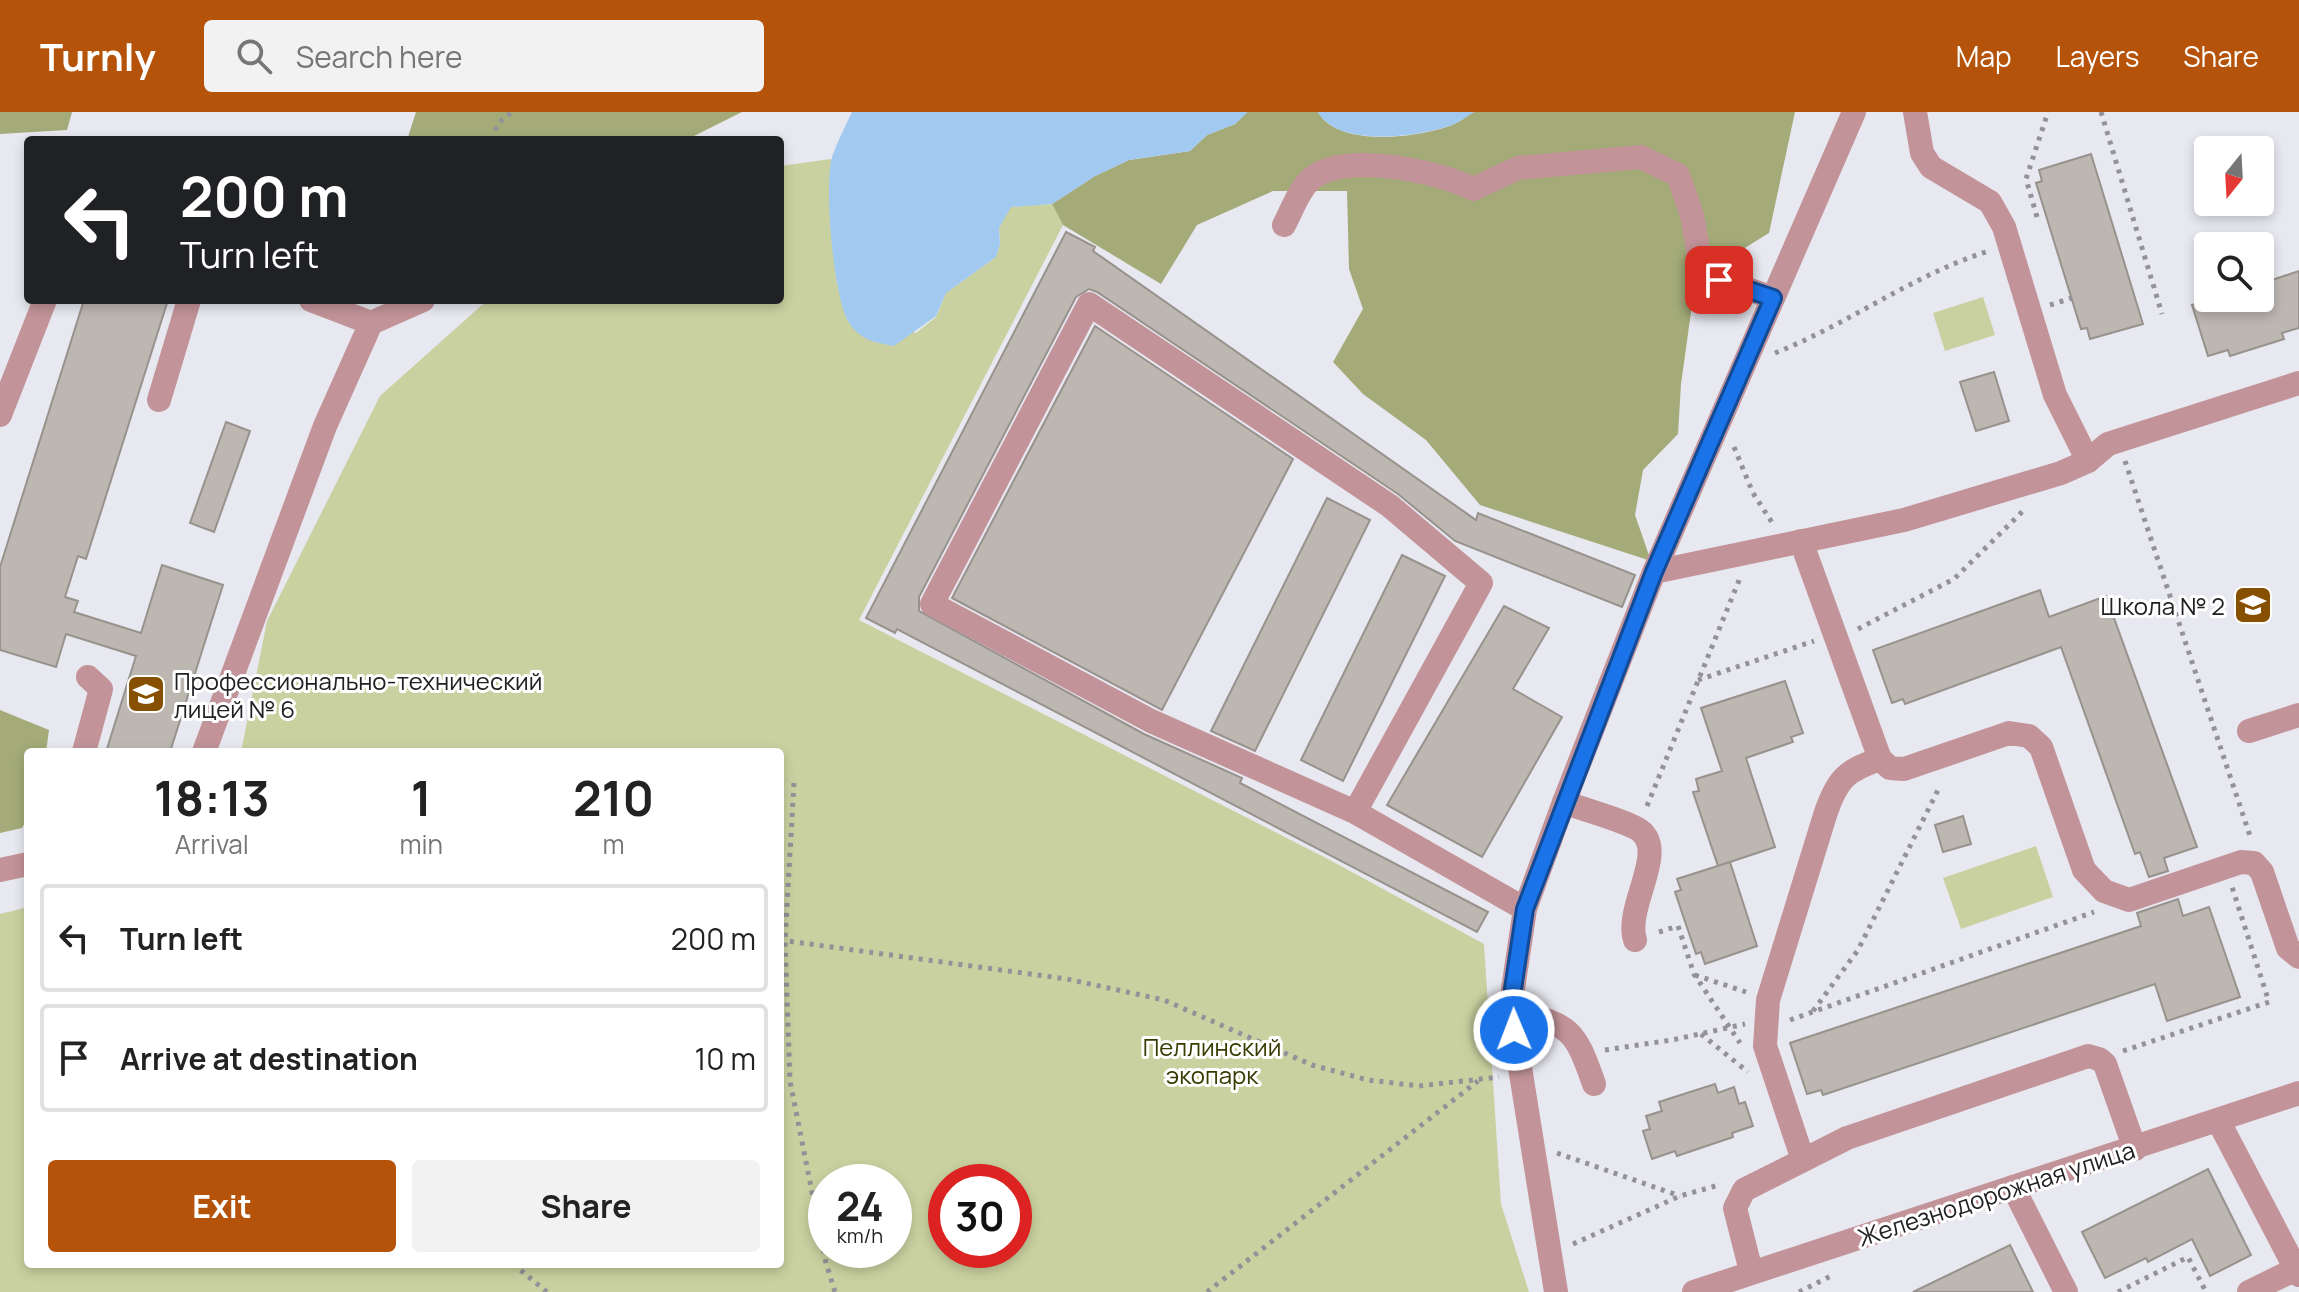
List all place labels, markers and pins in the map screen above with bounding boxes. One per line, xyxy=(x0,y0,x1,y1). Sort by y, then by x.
pin xyxy=(1685,246,1753,314)
school or university icon: Школа № 2 xyxy=(2232,584,2274,626)
place label: Школа № 2 xyxy=(2100,589,2225,622)
place label: Профессионально-технический лицей № 6 xyxy=(174,664,542,725)
school or university icon: Профессионально-технический лицей № 6 xyxy=(125,673,167,715)

